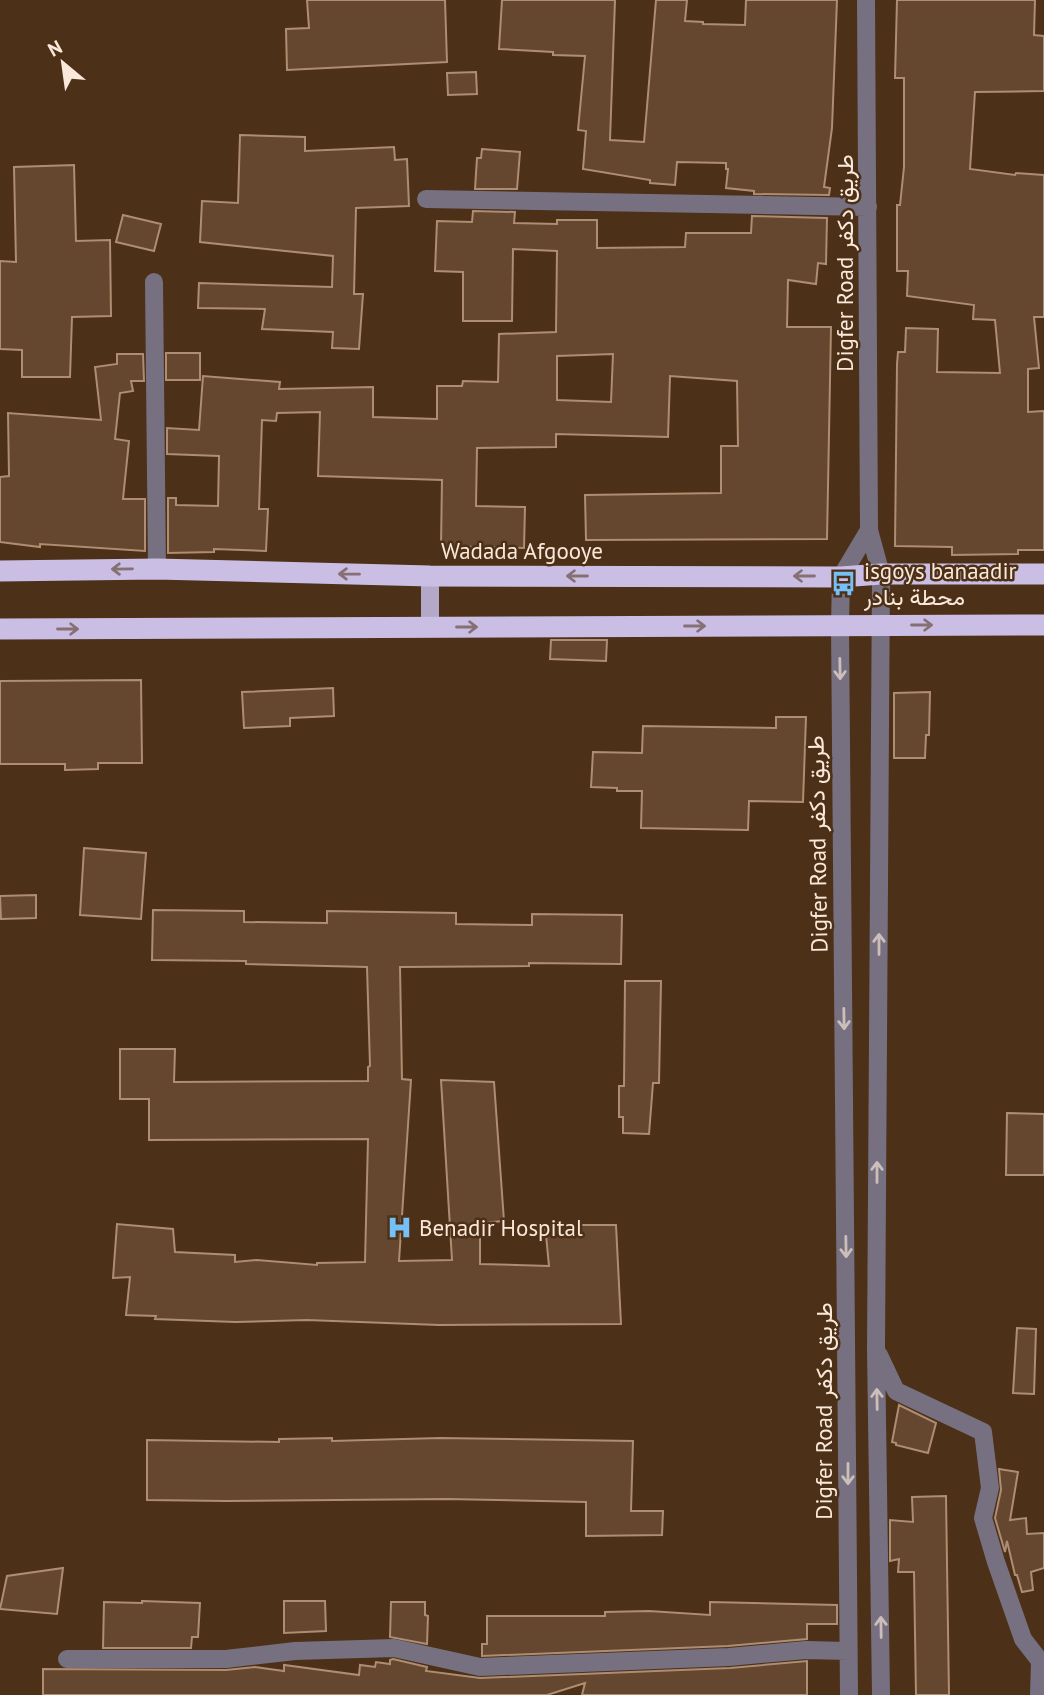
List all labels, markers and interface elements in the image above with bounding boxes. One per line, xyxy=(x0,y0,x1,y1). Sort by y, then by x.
north arrow xyxy=(28,28,98,98)
text: N xyxy=(43,35,66,62)
street label: Digfer Road طريق دكفر xyxy=(830,154,860,372)
street label: Wadada Afgooye xyxy=(441,536,603,565)
place label: isgoys banaadir محطة بنادر xyxy=(863,556,1017,612)
one-way arrow xyxy=(111,563,134,576)
one-way arrow xyxy=(338,567,361,580)
one-way arrow xyxy=(566,569,589,583)
bus stop icon: isgoys banaadir محطة بنادر xyxy=(830,569,858,597)
one-way arrow xyxy=(793,570,816,583)
one-way arrow xyxy=(910,618,933,632)
one-way arrow xyxy=(683,619,706,633)
one-way arrow xyxy=(455,620,478,634)
one-way arrow xyxy=(56,622,79,636)
one-way arrow xyxy=(833,658,847,681)
street label: Digfer Road طريق دكفر xyxy=(801,735,834,953)
one-way arrow xyxy=(872,933,885,956)
one-way arrow xyxy=(837,1008,851,1031)
one-way arrow xyxy=(870,1161,884,1184)
hospital icon: Benadir Hospital xyxy=(385,1213,413,1241)
place label: Benadir Hospital xyxy=(419,1213,583,1242)
one-way arrow xyxy=(839,1235,853,1258)
street label: Digfer Road طريق دكفر xyxy=(809,1302,839,1520)
one-way arrow xyxy=(870,1388,883,1411)
one-way arrow xyxy=(841,1463,855,1486)
one-way arrow xyxy=(874,1616,888,1639)

